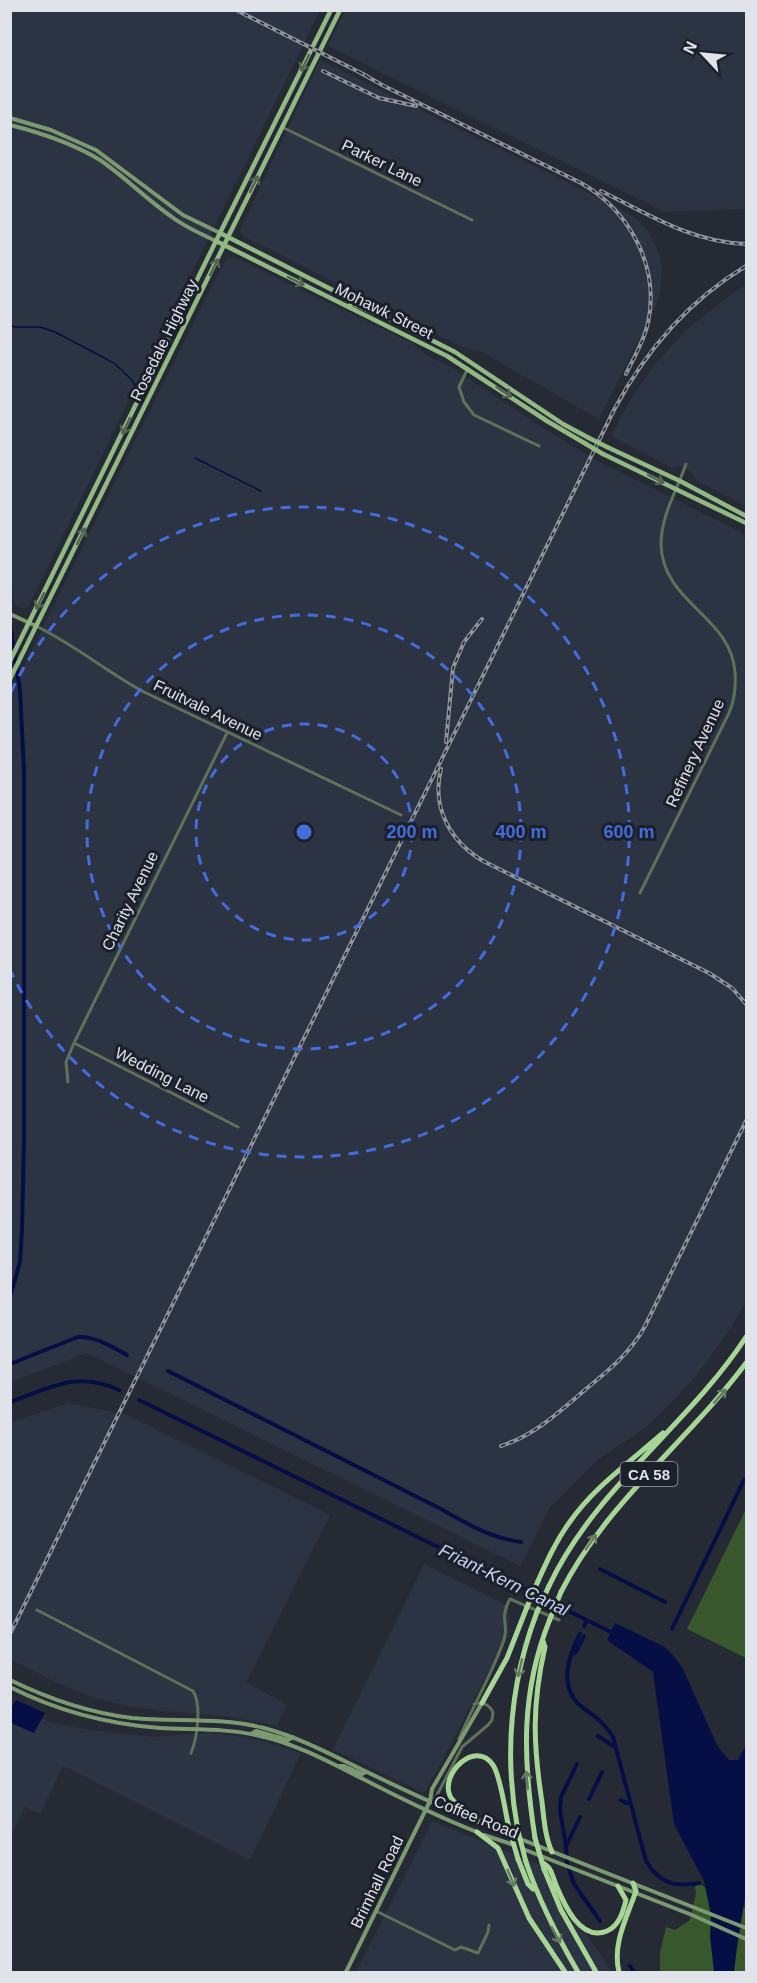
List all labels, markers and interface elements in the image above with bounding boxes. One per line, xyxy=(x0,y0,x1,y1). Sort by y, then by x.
north arrow xyxy=(673,24,733,84)
text: N xyxy=(680,39,700,57)
one-way arrow xyxy=(299,54,311,72)
street label: Parker Lane xyxy=(339,136,425,190)
one-way arrow xyxy=(249,175,261,193)
one-way arrow xyxy=(208,259,220,277)
one-way arrow xyxy=(286,275,304,287)
street label: Rosedale Highway xyxy=(127,276,201,404)
street label: Mohawk Street xyxy=(332,280,436,342)
one-way arrow xyxy=(496,386,512,398)
one-way arrow xyxy=(120,417,131,435)
one-way arrow xyxy=(647,474,665,486)
one-way arrow xyxy=(75,528,87,546)
one-way arrow xyxy=(34,592,46,609)
street label: Fruitvale Avenue xyxy=(151,676,265,744)
street label: Refinery Avenue xyxy=(663,696,727,810)
centre of rings xyxy=(294,822,314,842)
text: 200 m xyxy=(386,822,438,842)
text: 400 m xyxy=(495,822,547,842)
text: 600 m xyxy=(603,822,655,842)
street label: Charity Avenue xyxy=(99,849,161,953)
street label: Wedding Lane xyxy=(112,1044,212,1106)
one-way arrow xyxy=(713,1389,727,1404)
road number: CA 58 xyxy=(620,1462,678,1486)
one-way arrow xyxy=(585,1534,597,1551)
water label: Friant-Kern Canal xyxy=(436,1540,573,1621)
one-way arrow xyxy=(513,1658,525,1677)
one-way arrow xyxy=(521,1770,532,1790)
street label: Coffee Road xyxy=(431,1792,521,1842)
street label: Brimhall Road xyxy=(347,1833,407,1931)
one-way arrow xyxy=(506,1868,517,1887)
one-way arrow xyxy=(550,1926,562,1943)

